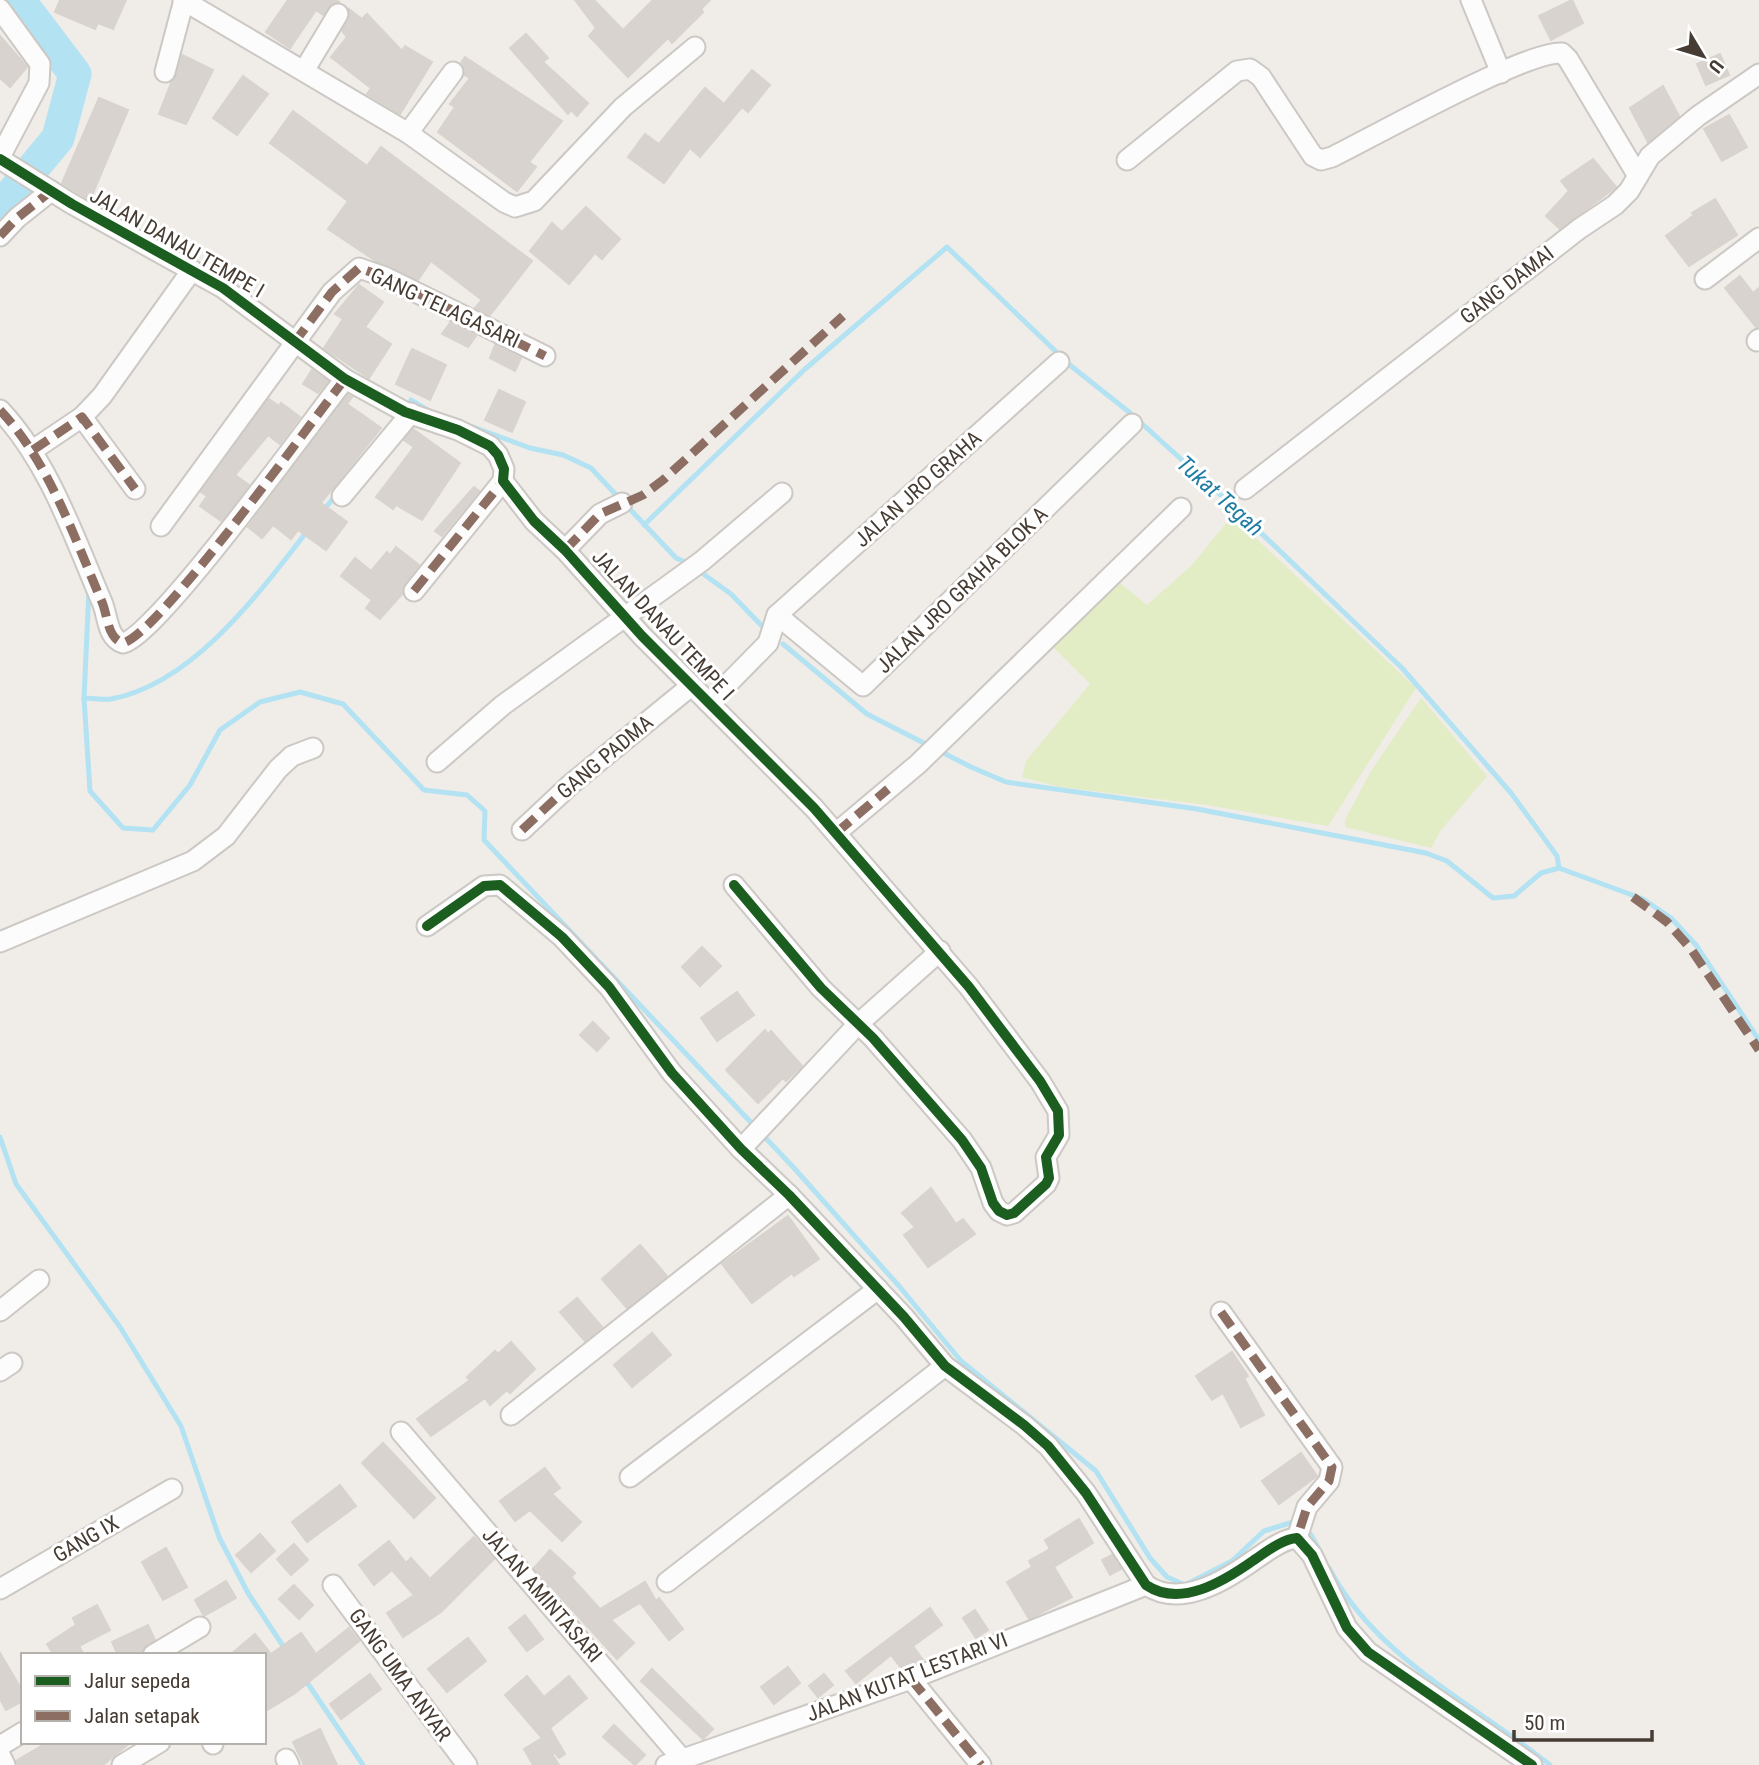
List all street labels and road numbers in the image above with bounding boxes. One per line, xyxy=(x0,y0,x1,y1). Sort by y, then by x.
street label: JALAN DANAU TEMPE I xyxy=(86,183,268,303)
street label: GANG DAMAI xyxy=(1455,241,1559,329)
street label: GANG TELAGASARI xyxy=(367,263,523,353)
street label: JALAN JRO GRAHA xyxy=(850,426,986,552)
street label: JALAN JRO GRAHA BLOK A xyxy=(871,502,1053,678)
street label: JALAN DANAU TEMPE I xyxy=(587,545,739,705)
street label: GANG PADMA xyxy=(552,710,658,804)
street label: GANG IX xyxy=(49,1511,123,1567)
street label: JALAN AMINTASARI xyxy=(477,1523,607,1667)
street label: GANG UMA ANYAR xyxy=(344,1604,456,1746)
street label: JALAN KUTAT LESTARI VI xyxy=(803,1628,1011,1726)

